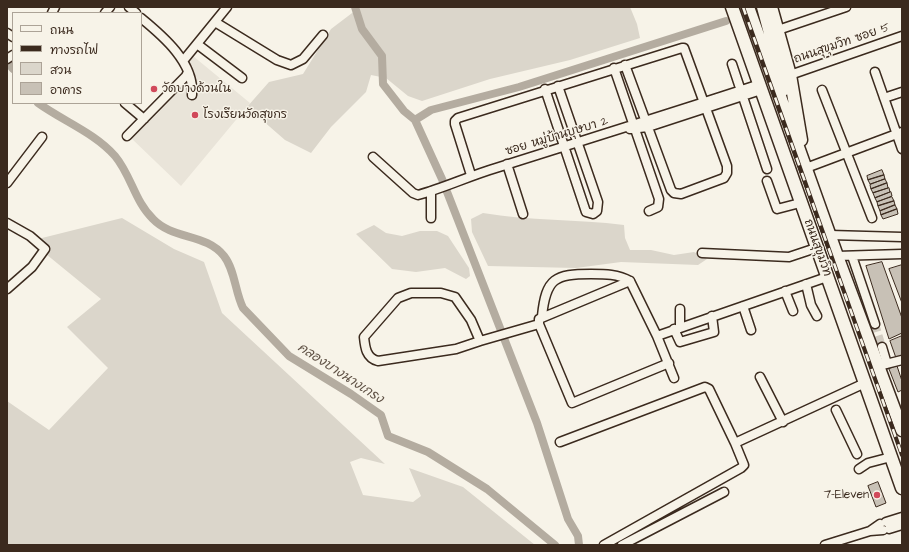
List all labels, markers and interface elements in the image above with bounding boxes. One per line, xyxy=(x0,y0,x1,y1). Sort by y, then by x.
legend xyxy=(12,12,142,104)
street label: ถนนสุขุมวิท ซอย 5 xyxy=(792,21,892,67)
text: ถนน xyxy=(50,22,74,39)
text: ทางรถไฟ xyxy=(50,42,98,59)
text: สวน xyxy=(50,62,71,79)
text: อาคาร xyxy=(50,82,82,99)
place label: วัดบางด้วนใน xyxy=(162,82,231,96)
marker: วัดบางด้วนใน xyxy=(149,84,159,94)
place label: โรงเรียนวัดสุขกร xyxy=(203,108,287,122)
marker: โรงเรียนวัดสุขกร xyxy=(190,110,200,120)
street label: ซอย หมู่บ้านบุษบา 2 xyxy=(504,115,610,159)
street label: ถนนสุขุมวิท xyxy=(800,217,834,279)
water label: คลองบางนางเกรง xyxy=(294,340,386,408)
place label: 7-Eleven xyxy=(824,488,869,502)
marker: 7-Eleven xyxy=(872,490,882,500)

